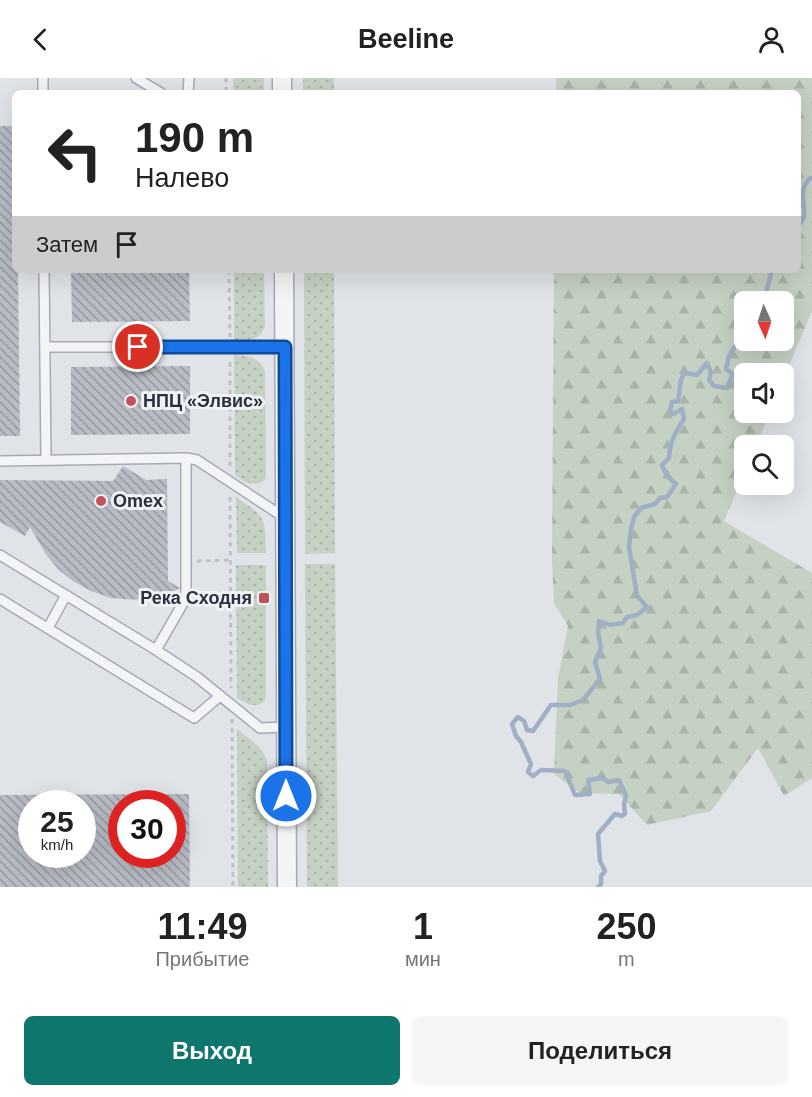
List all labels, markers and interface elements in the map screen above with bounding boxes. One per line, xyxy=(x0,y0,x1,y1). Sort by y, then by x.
icon: back xyxy=(24,23,57,56)
icon: person xyxy=(755,23,788,56)
text: Beeline xyxy=(358,24,454,54)
icon: left xyxy=(36,114,114,192)
text: 190 m xyxy=(135,114,254,161)
text: Налево xyxy=(135,163,229,193)
icon: arrive xyxy=(110,228,143,261)
text: Затем xyxy=(36,232,98,257)
north arrow xyxy=(734,291,794,351)
map controls xyxy=(734,291,794,495)
pin xyxy=(112,321,163,372)
icon: arrive xyxy=(121,330,154,363)
button: sound xyxy=(734,363,794,423)
place label: НПЦ «Элвис» xyxy=(143,391,263,411)
marker: НПЦ «Элвис» xyxy=(124,394,138,408)
button: search xyxy=(734,435,794,495)
place label: Omex xyxy=(113,491,163,511)
marker: Omex xyxy=(94,494,108,508)
place label: Река Сходня xyxy=(140,588,252,608)
marker: Река Сходня xyxy=(257,591,271,605)
position arrow xyxy=(254,764,318,828)
speed limit sign: 30 xyxy=(108,790,186,868)
text: 25 xyxy=(40,805,74,838)
text: km/h xyxy=(41,836,73,853)
text: 11:49 xyxy=(157,906,248,947)
text: 1 xyxy=(413,906,433,947)
text: 250 xyxy=(596,906,656,947)
text: Прибытие xyxy=(155,948,249,970)
text: мин xyxy=(405,948,441,970)
text: m xyxy=(618,948,635,970)
button: Выход xyxy=(24,1016,400,1085)
button: Поделиться xyxy=(412,1016,788,1085)

